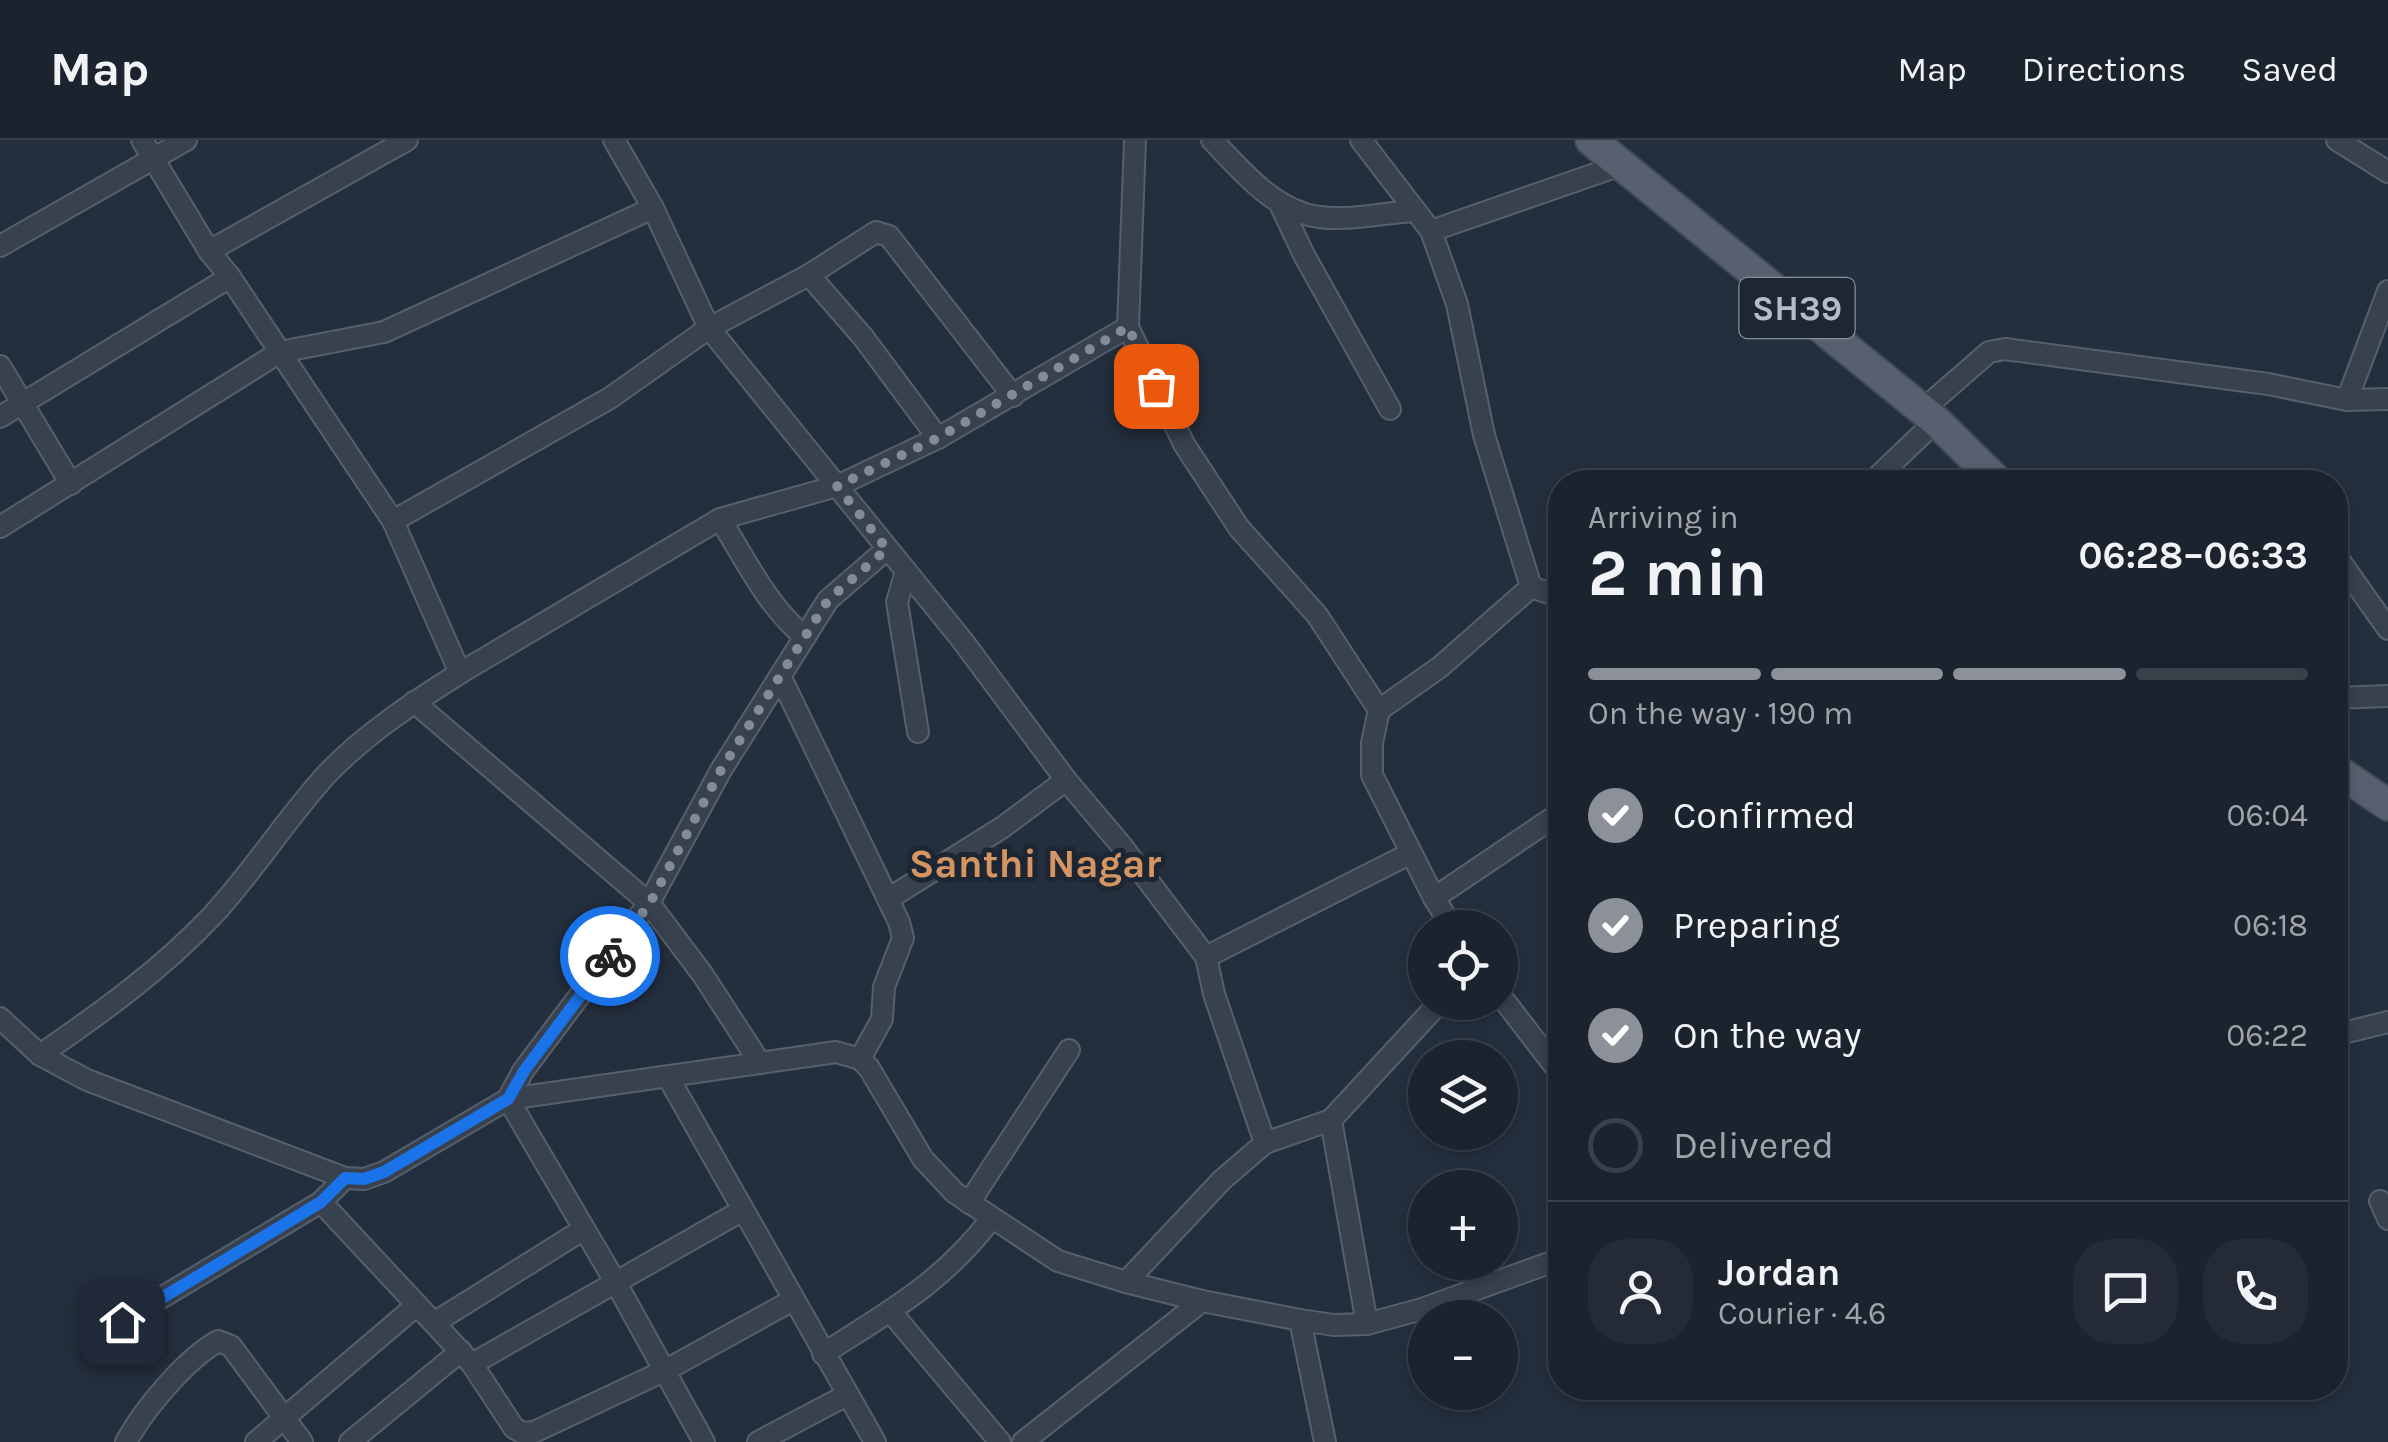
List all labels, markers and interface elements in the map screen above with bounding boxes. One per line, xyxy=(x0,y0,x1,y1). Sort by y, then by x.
text: Map xyxy=(50,41,149,97)
text: Map xyxy=(1897,49,1967,90)
text: Directions xyxy=(2022,49,2186,90)
text: Saved xyxy=(2241,49,2338,90)
road number: SH39 xyxy=(1740,278,1854,338)
pin xyxy=(1114,344,1199,429)
icon: bag xyxy=(1129,359,1184,414)
text: Arriving in xyxy=(1588,499,1739,536)
text: 06:28–06:33 xyxy=(2079,533,2308,578)
text: 2 min xyxy=(1588,535,1767,611)
text: On the way · 190 m xyxy=(1588,695,1853,732)
icon: check xyxy=(1588,788,1643,843)
text: Confirmed xyxy=(1673,793,1856,838)
text: 06:04 xyxy=(2226,797,2308,834)
district label: Santhi Nagar xyxy=(909,840,1161,887)
icon: check xyxy=(1588,898,1643,953)
text: Preparing xyxy=(1673,903,1840,948)
courier xyxy=(560,906,660,1006)
text: 06:18 xyxy=(2233,907,2308,944)
map controls xyxy=(1408,910,1518,1410)
button: locate xyxy=(1408,910,1518,1020)
icon: bike xyxy=(583,929,638,984)
icon: check xyxy=(1588,1008,1643,1063)
text: On the way xyxy=(1673,1013,1861,1058)
text: 06:22 xyxy=(2226,1017,2308,1054)
button: layers xyxy=(1408,1040,1518,1150)
text: Delivered xyxy=(1673,1123,1834,1168)
button: + xyxy=(1408,1170,1518,1280)
button: person xyxy=(1588,1239,1693,1344)
button: chat xyxy=(2073,1239,2178,1344)
button: phone xyxy=(2203,1239,2308,1344)
text: Jordan xyxy=(1718,1250,1841,1295)
pin xyxy=(80,1280,165,1365)
icon: home xyxy=(95,1295,150,1350)
text: Courier · 4.6 xyxy=(1718,1295,1886,1332)
button: − xyxy=(1408,1300,1518,1410)

